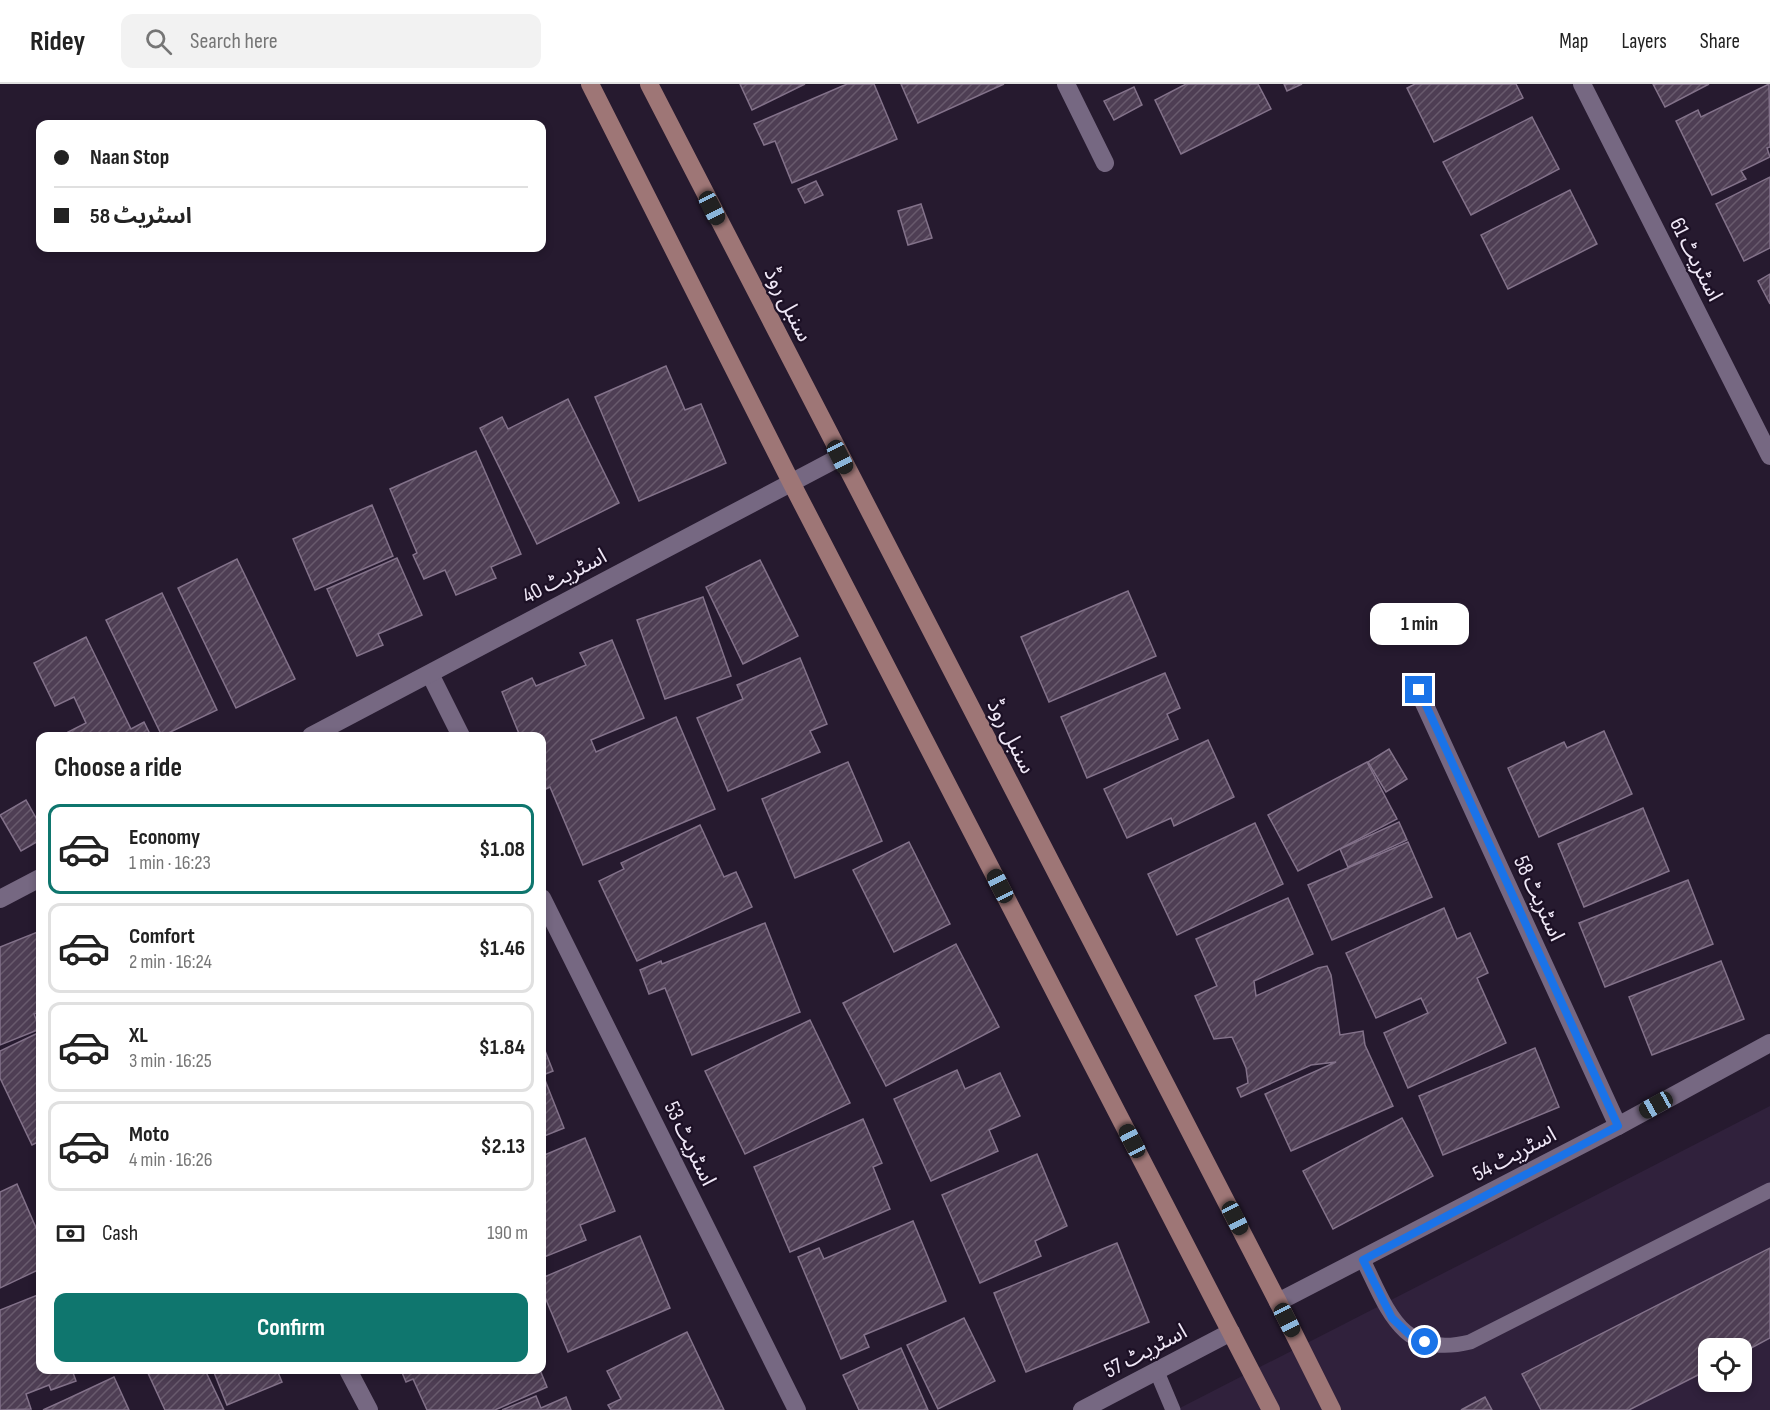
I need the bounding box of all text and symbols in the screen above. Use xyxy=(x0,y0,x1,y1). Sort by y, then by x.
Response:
search box xyxy=(121,14,541,68)
text: Ridey xyxy=(30,25,85,58)
icon: search xyxy=(142,25,175,58)
text: Search here xyxy=(190,28,278,55)
text: Map xyxy=(1559,29,1588,54)
text: Layers xyxy=(1621,29,1667,54)
text: Share xyxy=(1700,29,1740,54)
text: Naan Stop xyxy=(90,144,169,171)
car xyxy=(696,188,728,228)
text: اسٹریٹ 58 xyxy=(90,203,192,230)
street label: اسٹریٹ 61 xyxy=(1663,213,1728,306)
street label: سنبل روڈ xyxy=(757,263,818,347)
car xyxy=(824,437,856,477)
street label: اسٹریٹ 40 xyxy=(518,543,612,610)
callout: 1 min xyxy=(1370,603,1468,645)
text: 1 min xyxy=(1401,612,1438,636)
route end xyxy=(1405,676,1432,703)
street label: سنبل روڈ xyxy=(980,695,1041,779)
text: Choose a ride xyxy=(54,752,182,784)
icon: car xyxy=(57,822,111,876)
text: Economy xyxy=(129,824,200,851)
text: $1.08 xyxy=(479,836,525,863)
text: 1 min · 16:23 xyxy=(129,851,211,875)
street label: اسٹریٹ 58 xyxy=(1507,852,1570,946)
car xyxy=(984,866,1016,906)
icon: car xyxy=(57,921,111,975)
text: Comfort xyxy=(129,923,195,950)
text: $1.46 xyxy=(479,935,525,962)
text: 2 min · 16:24 xyxy=(129,950,212,974)
icon: car xyxy=(57,1020,111,1074)
text: XL xyxy=(129,1022,148,1049)
text: $1.84 xyxy=(479,1034,525,1061)
text: 3 min · 16:25 xyxy=(129,1049,212,1073)
car xyxy=(1636,1088,1676,1122)
street label: اسٹریٹ 53 xyxy=(658,1097,722,1190)
icon: car xyxy=(57,1119,111,1173)
text: Moto xyxy=(129,1121,169,1148)
car xyxy=(1116,1121,1148,1161)
street label: اسٹریٹ 54 xyxy=(1468,1121,1561,1188)
text: $2.13 xyxy=(480,1133,525,1160)
text: 4 min · 16:26 xyxy=(129,1148,213,1172)
car xyxy=(1219,1198,1251,1238)
icon: cash xyxy=(54,1217,87,1250)
text: Cash xyxy=(102,1220,138,1247)
text: 190 m xyxy=(487,1221,528,1245)
button: Confirm xyxy=(54,1293,528,1362)
car xyxy=(1271,1300,1303,1340)
street label: اسٹریٹ 57 xyxy=(1099,1318,1192,1384)
route start xyxy=(1411,1328,1438,1355)
map controls xyxy=(1698,1338,1752,1392)
button: locate xyxy=(1698,1338,1752,1392)

